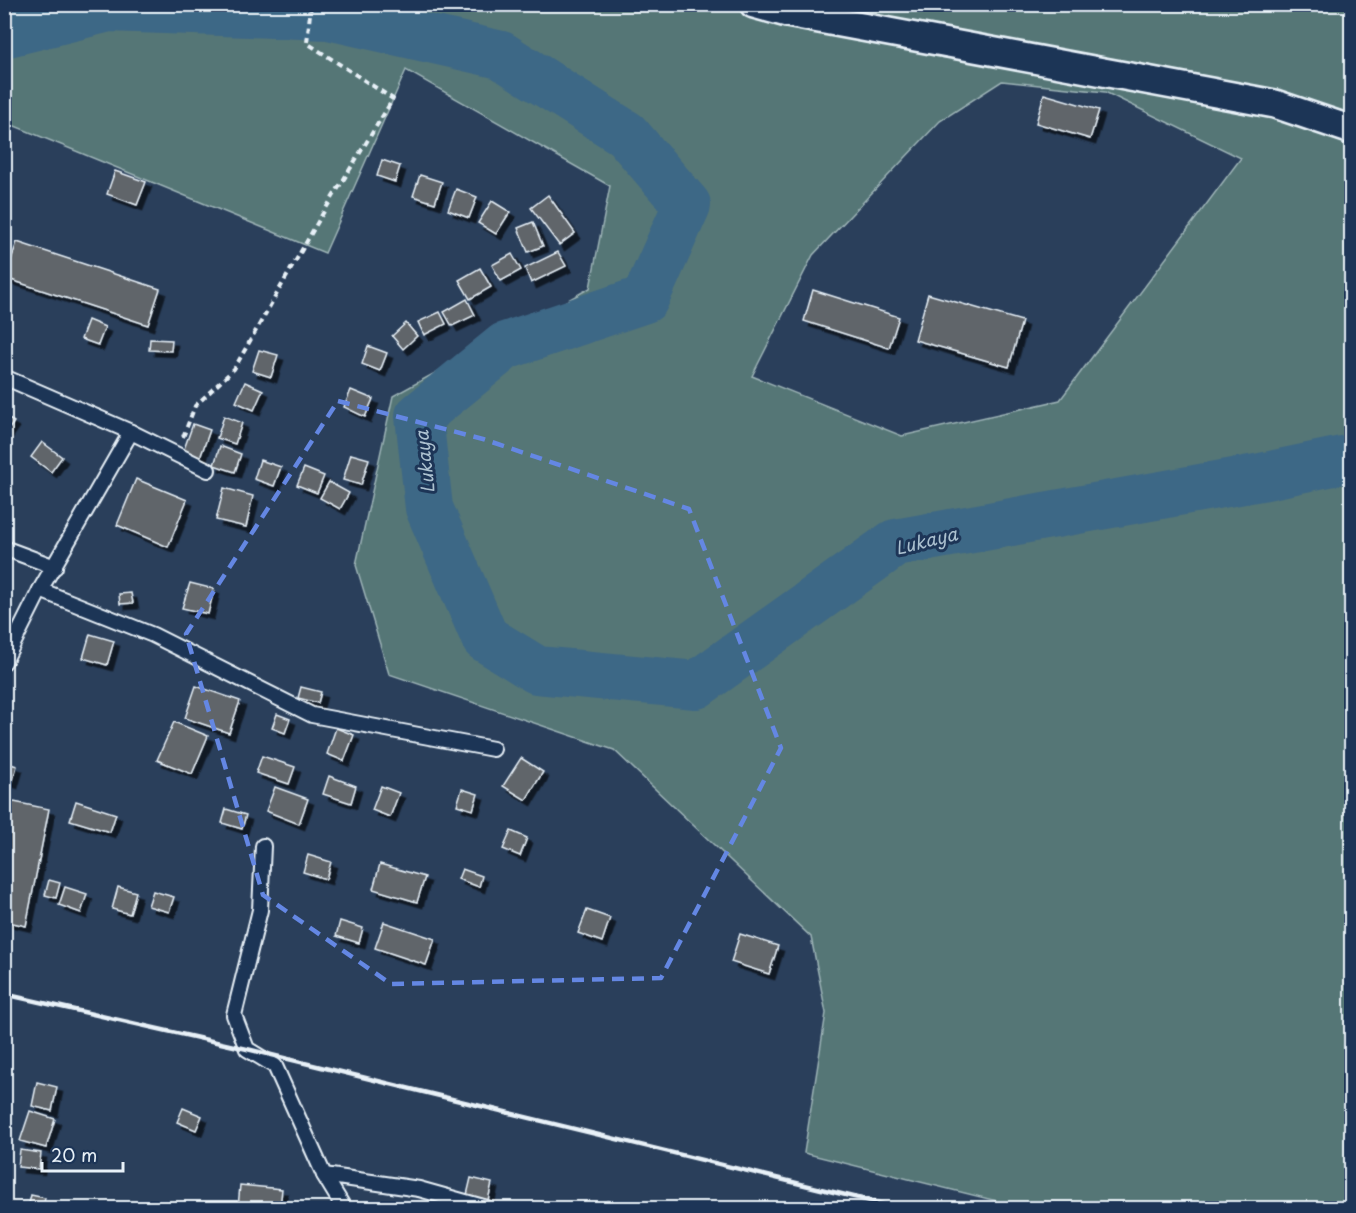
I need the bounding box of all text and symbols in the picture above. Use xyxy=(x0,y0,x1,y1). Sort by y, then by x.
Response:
water label: Lukaya xyxy=(407,429,441,495)
water label: Lukaya xyxy=(892,519,960,561)
scale bar xyxy=(42,1135,123,1173)
text: 20 m xyxy=(51,1141,97,1168)

